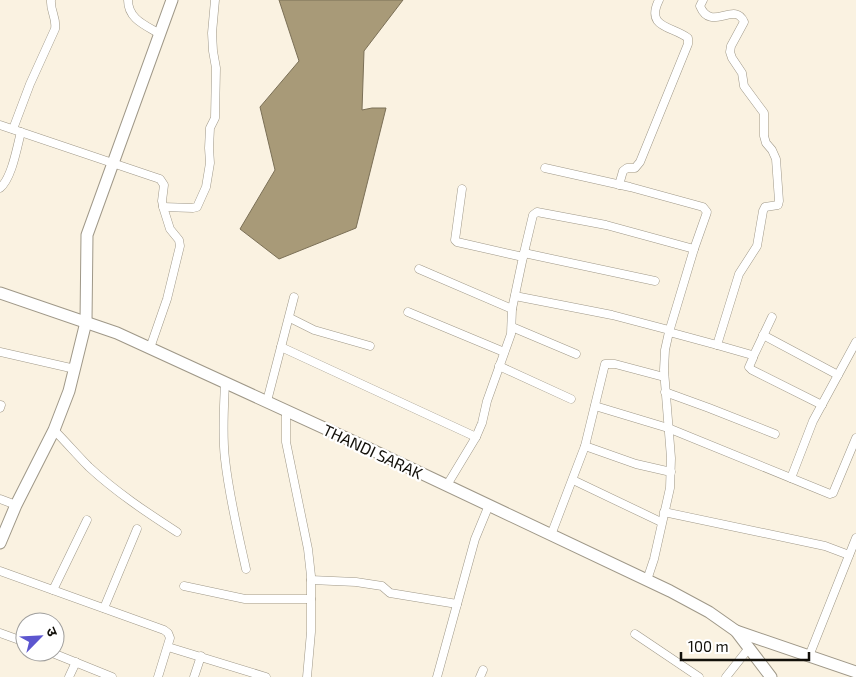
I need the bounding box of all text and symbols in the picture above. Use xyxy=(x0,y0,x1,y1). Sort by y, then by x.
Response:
street label: THANDI SARAK xyxy=(320,420,426,483)
north arrow xyxy=(15,612,65,662)
text: उ xyxy=(43,624,62,639)
scale bar xyxy=(681,630,808,662)
text: 100 m xyxy=(688,637,729,655)

